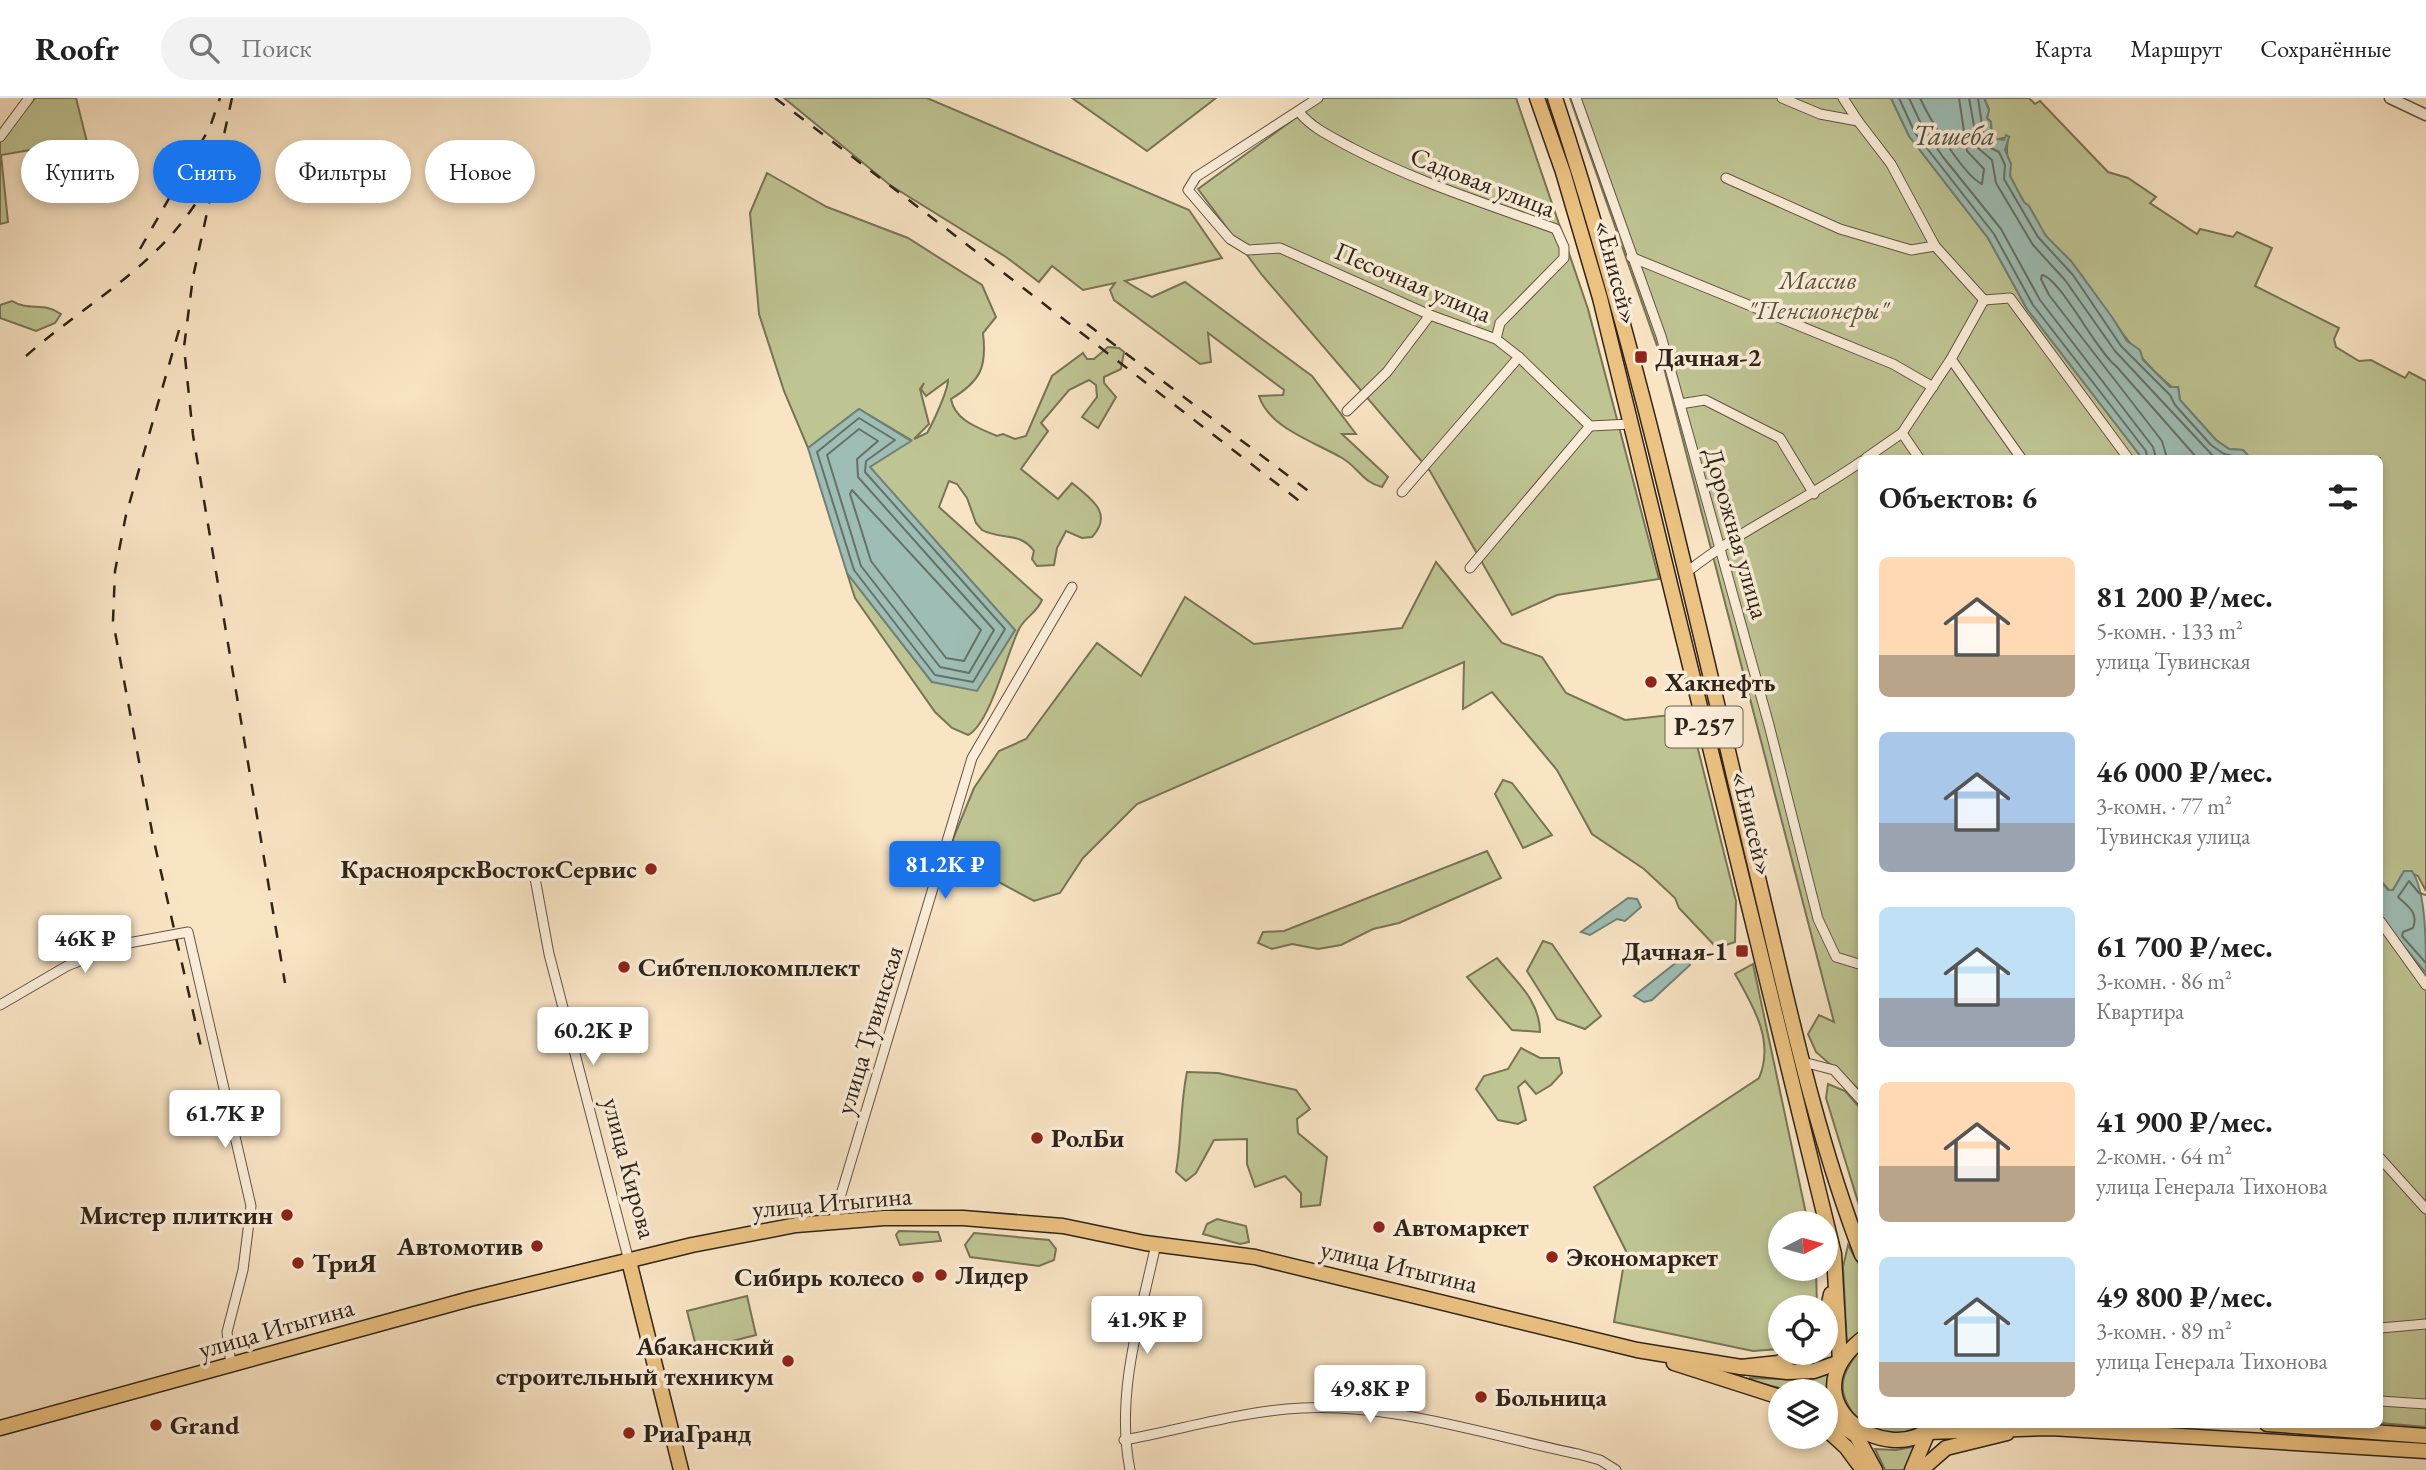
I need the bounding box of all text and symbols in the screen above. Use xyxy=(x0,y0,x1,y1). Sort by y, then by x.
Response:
search box xyxy=(161,17,651,80)
text: Roofr xyxy=(35,27,119,70)
icon: search xyxy=(185,29,223,67)
text: Поиск xyxy=(241,31,312,65)
text: Карта xyxy=(2035,33,2092,64)
text: Маршрут xyxy=(2130,33,2222,64)
text: Сохранённые xyxy=(2260,33,2391,64)
water label: Ташеба xyxy=(1913,117,1995,153)
street label: Садовая улица xyxy=(1406,139,1561,225)
chip: Купить xyxy=(21,140,139,203)
chip: Снять xyxy=(153,140,261,203)
chip: Фильтры xyxy=(275,140,411,203)
chip: Новое xyxy=(425,140,535,203)
street label: «Енисей» xyxy=(1587,216,1647,328)
street label: Песочная улица xyxy=(1329,234,1497,331)
park label: Массив "Пенсионеры" xyxy=(1748,263,1891,327)
place label: Дачная-2 xyxy=(1655,340,1762,374)
marker: Дачная-2 xyxy=(1633,349,1649,365)
street label: Дорожная улица xyxy=(1696,443,1778,623)
text: Объектов: 6 xyxy=(1879,478,2037,517)
icon: filters xyxy=(2324,478,2362,516)
text: 81 200 ₽/мес. xyxy=(2096,577,2273,616)
icon: home xyxy=(1935,585,2019,669)
text: 5-комн. · 133 m² xyxy=(2096,616,2243,646)
text: улица Тувинская xyxy=(2096,646,2251,676)
place label: Хакнефть xyxy=(1664,665,1776,699)
marker: Хакнефть xyxy=(1643,674,1659,690)
road number: Р-257 xyxy=(1666,706,1742,748)
text: 46 000 ₽/мес. xyxy=(2096,752,2273,791)
icon: home xyxy=(1935,760,2019,844)
street label: «Енисей» xyxy=(1724,767,1782,879)
text: 3-комн. · 77 m² xyxy=(2096,791,2232,821)
text: Тувинская улица xyxy=(2096,821,2251,851)
pin: 81.2K ₽ xyxy=(880,842,1010,901)
text: 81.2K ₽ xyxy=(905,849,985,879)
place label: КрасноярскВостокСервис xyxy=(341,852,637,886)
marker: КрасноярскВостокСервис xyxy=(643,861,659,877)
pin: 46K ₽ xyxy=(36,916,134,975)
text: 46K ₽ xyxy=(54,923,116,953)
text: 61 700 ₽/мес. xyxy=(2096,927,2273,966)
place label: Дачная-1 xyxy=(1622,934,1728,968)
icon: home xyxy=(1935,935,2019,1019)
street label: улица Тувинская xyxy=(827,942,911,1118)
marker: Дачная-1 xyxy=(1734,943,1750,959)
place label: Сибтеплокомплект xyxy=(638,950,860,984)
marker: Сибтеплокомплект xyxy=(616,959,632,975)
text: 3-комн. · 86 m² xyxy=(2096,966,2232,996)
text: Квартира xyxy=(2096,996,2184,1026)
pin: 60.2K ₽ xyxy=(528,1007,658,1067)
text: 60.2K ₽ xyxy=(553,1015,633,1045)
pin: 61.7K ₽ xyxy=(160,1090,290,1150)
street label: улица Кирова xyxy=(595,1094,665,1243)
text: 61.7K ₽ xyxy=(185,1098,265,1128)
text: 41 900 ₽/мес. xyxy=(2096,1102,2273,1141)
icon: home xyxy=(1935,1110,2019,1194)
place label: РолБи xyxy=(1051,1121,1124,1155)
marker: РолБи xyxy=(1029,1130,1045,1146)
text: 2-комн. · 64 m² xyxy=(2096,1141,2232,1171)
text: улица Генерала Тихонова xyxy=(2096,1171,2328,1201)
street label: улица Итыгина xyxy=(751,1178,914,1226)
place label: Мистер плиткин xyxy=(79,1198,273,1232)
marker: Мистер плиткин xyxy=(279,1207,295,1223)
place label: Автомаркет xyxy=(1392,1210,1529,1244)
north arrow xyxy=(1768,1211,1838,1281)
map controls xyxy=(1768,1211,1838,1449)
marker: Автомаркет xyxy=(1371,1219,1387,1235)
place label: Автомотив xyxy=(396,1229,523,1263)
street label: улица Итыгина xyxy=(1317,1231,1481,1301)
marker: Автомотив xyxy=(529,1238,545,1254)
place label: Экономаркет xyxy=(1566,1240,1718,1274)
place label: ТриЯ xyxy=(312,1246,377,1280)
marker: Экономаркет xyxy=(1544,1249,1560,1265)
marker: ТриЯ xyxy=(290,1255,306,1271)
place label: Лидер xyxy=(955,1258,1028,1292)
place label: Сибирь колесо xyxy=(734,1260,904,1294)
marker: Лидер xyxy=(933,1267,949,1283)
marker: Сибирь колесо xyxy=(910,1269,926,1285)
text: 49 800 ₽/мес. xyxy=(2096,1277,2273,1316)
icon: home xyxy=(1935,1285,2019,1369)
street label: улица Итыгина xyxy=(194,1289,358,1366)
button: locate xyxy=(1768,1295,1838,1365)
pin: 41.9K ₽ xyxy=(1082,1296,1212,1356)
text: 41.9K ₽ xyxy=(1107,1304,1187,1334)
text: 3-комн. · 89 m² xyxy=(2096,1316,2232,1346)
place label: Абаканский строительный техникум xyxy=(496,1329,774,1393)
text: улица Генерала Тихонова xyxy=(2096,1346,2328,1376)
marker: Абаканский строительный техникум xyxy=(780,1353,796,1369)
pin: 49.8K ₽ xyxy=(1305,1366,1435,1425)
text: 49.8K ₽ xyxy=(1330,1373,1410,1403)
button: layers xyxy=(1768,1379,1838,1449)
place label: Больница xyxy=(1495,1380,1607,1414)
marker: Больница xyxy=(1473,1389,1489,1405)
place label: Grand xyxy=(170,1408,240,1442)
place label: РиаГранд xyxy=(643,1416,752,1450)
marker: Grand xyxy=(148,1417,164,1433)
marker: РиаГранд xyxy=(621,1425,637,1441)

